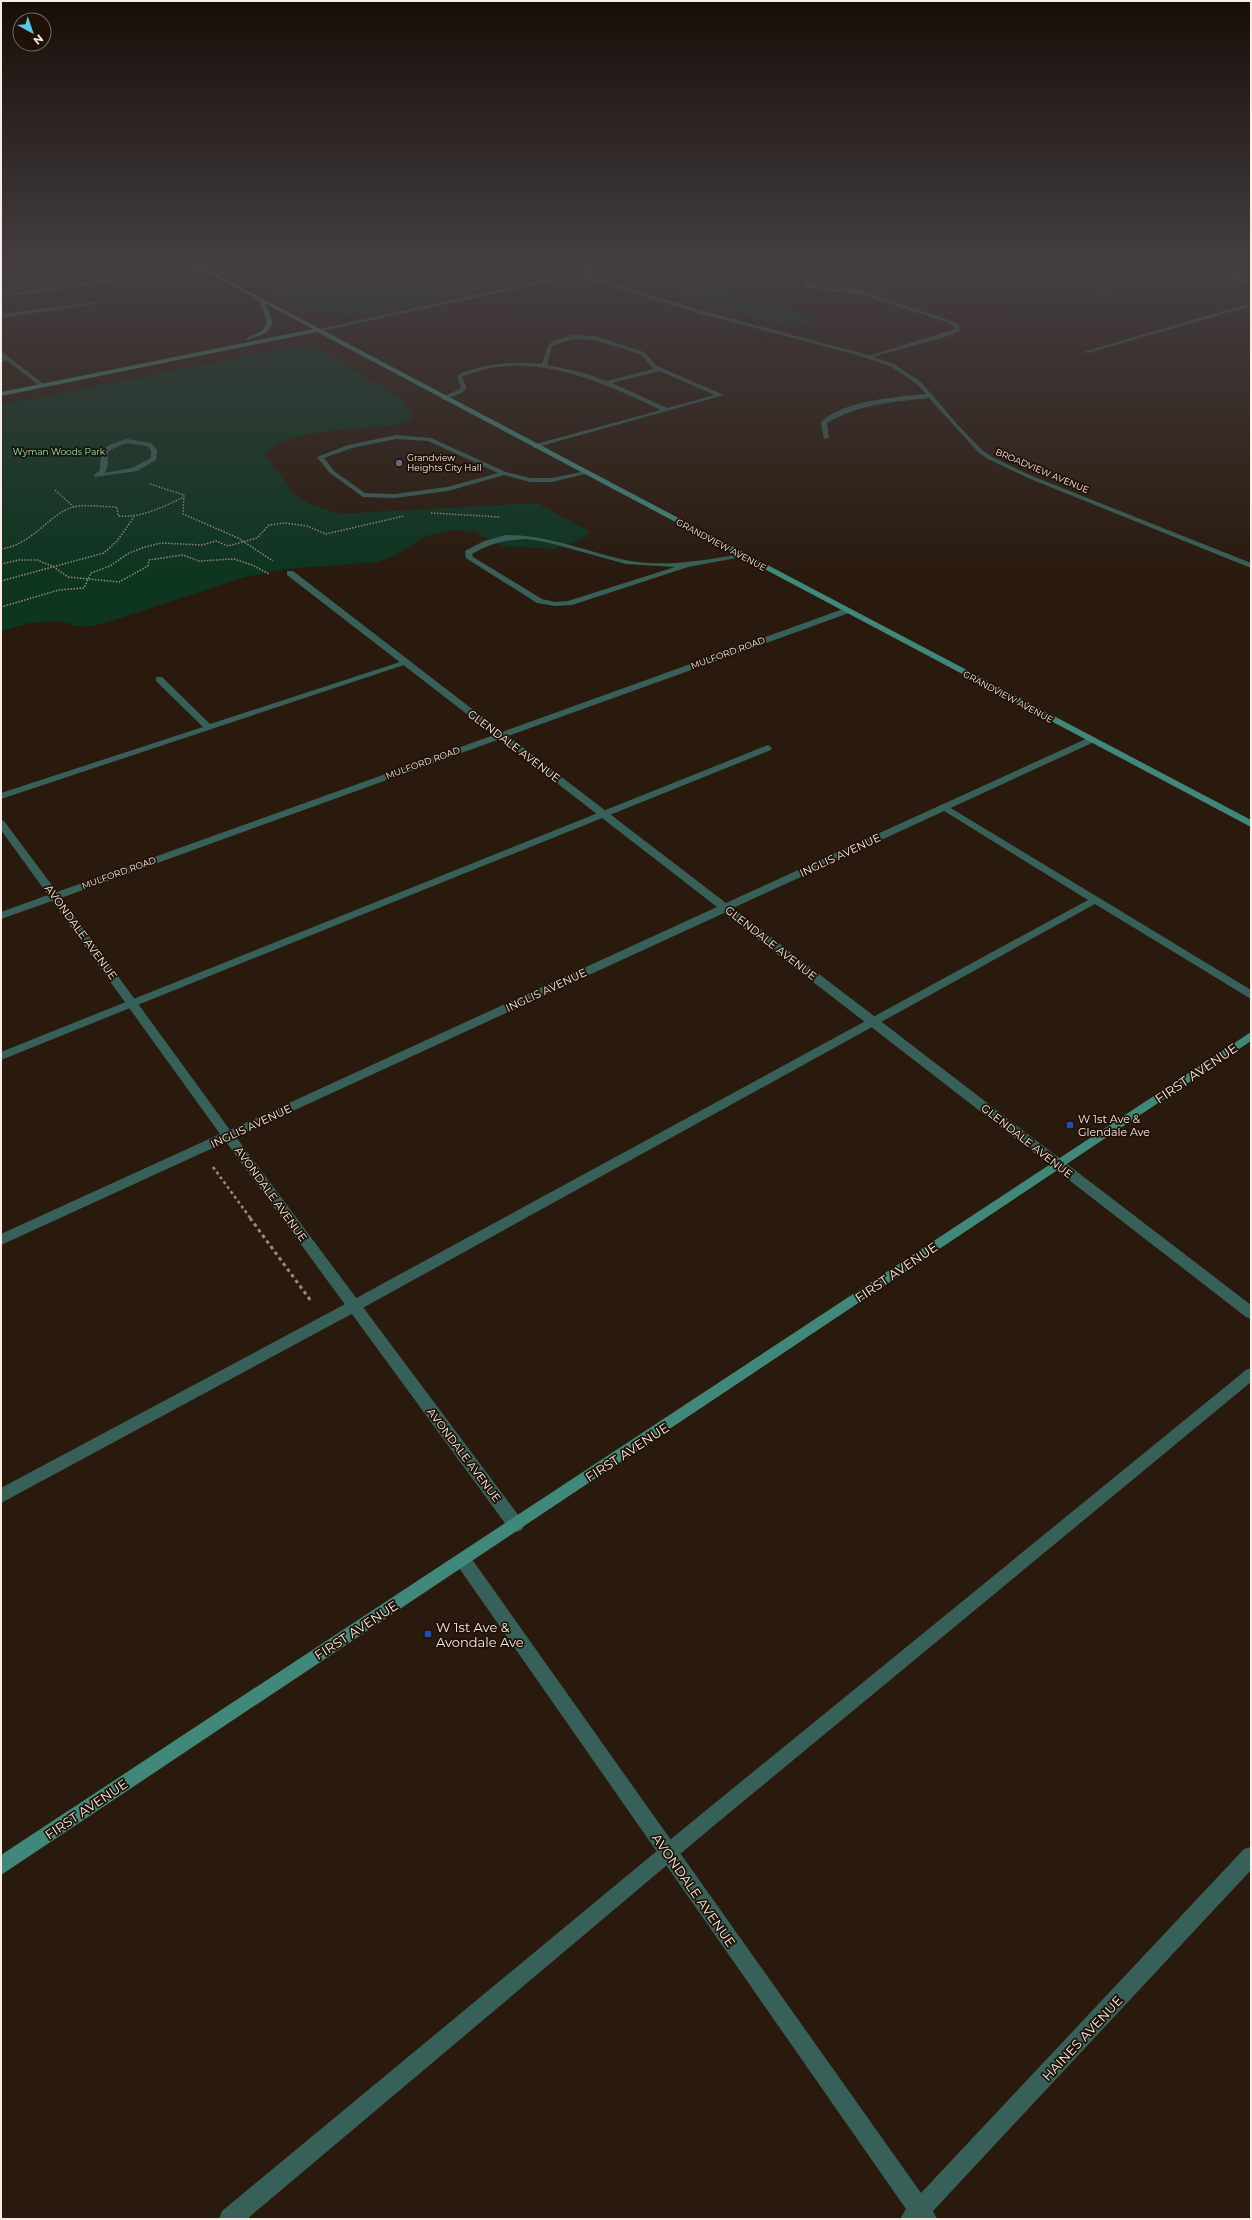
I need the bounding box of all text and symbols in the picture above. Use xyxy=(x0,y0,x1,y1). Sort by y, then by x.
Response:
north arrow xyxy=(12,12,52,52)
text: N xyxy=(31,31,46,48)
park label: Wyman Woods Park xyxy=(13,446,106,457)
street label: BROADVIEW AVENUE xyxy=(994,446,1091,495)
place label: Grandview Heights City Hall xyxy=(407,452,482,473)
marker: Grandview Heights City Hall xyxy=(394,458,404,468)
street label: GRANDVIEW AVENUE xyxy=(674,516,768,573)
street label: MULFORD ROAD xyxy=(689,634,767,671)
street label: GRANDVIEW AVENUE xyxy=(961,668,1055,725)
street label: GLENDALE AVENUE xyxy=(465,707,563,785)
street label: MULFORD ROAD xyxy=(384,744,462,781)
street label: INGLIS AVENUE xyxy=(797,830,883,880)
street label: MULFORD ROAD xyxy=(80,854,158,891)
street label: AVONDALE AVENUE xyxy=(42,882,120,982)
street label: GLENDALE AVENUE xyxy=(722,903,820,983)
street label: INGLIS AVENUE xyxy=(503,965,589,1015)
street label: FIRST AVENUE xyxy=(1152,1039,1240,1107)
street label: INGLIS AVENUE xyxy=(208,1101,294,1151)
street label: GLENDALE AVENUE xyxy=(978,1101,1076,1181)
place label: W 1st Ave & Glendale Ave xyxy=(1078,1112,1150,1139)
marker: W 1st Ave & Glendale Ave xyxy=(1065,1120,1075,1130)
street label: AVONDALE AVENUE xyxy=(232,1144,310,1244)
street label: FIRST AVENUE xyxy=(852,1238,940,1306)
street label: AVONDALE AVENUE xyxy=(424,1405,504,1505)
street label: FIRST AVENUE xyxy=(582,1419,672,1485)
street label: FIRST AVENUE xyxy=(311,1597,401,1663)
place label: W 1st Ave & Avondale Ave xyxy=(436,1619,524,1650)
marker: W 1st Ave & Avondale Ave xyxy=(423,1629,433,1639)
street label: FIRST AVENUE xyxy=(42,1775,130,1843)
street label: AVONDALE AVENUE xyxy=(649,1830,739,1950)
street label: HAINES AVENUE xyxy=(1038,1992,1126,2084)

